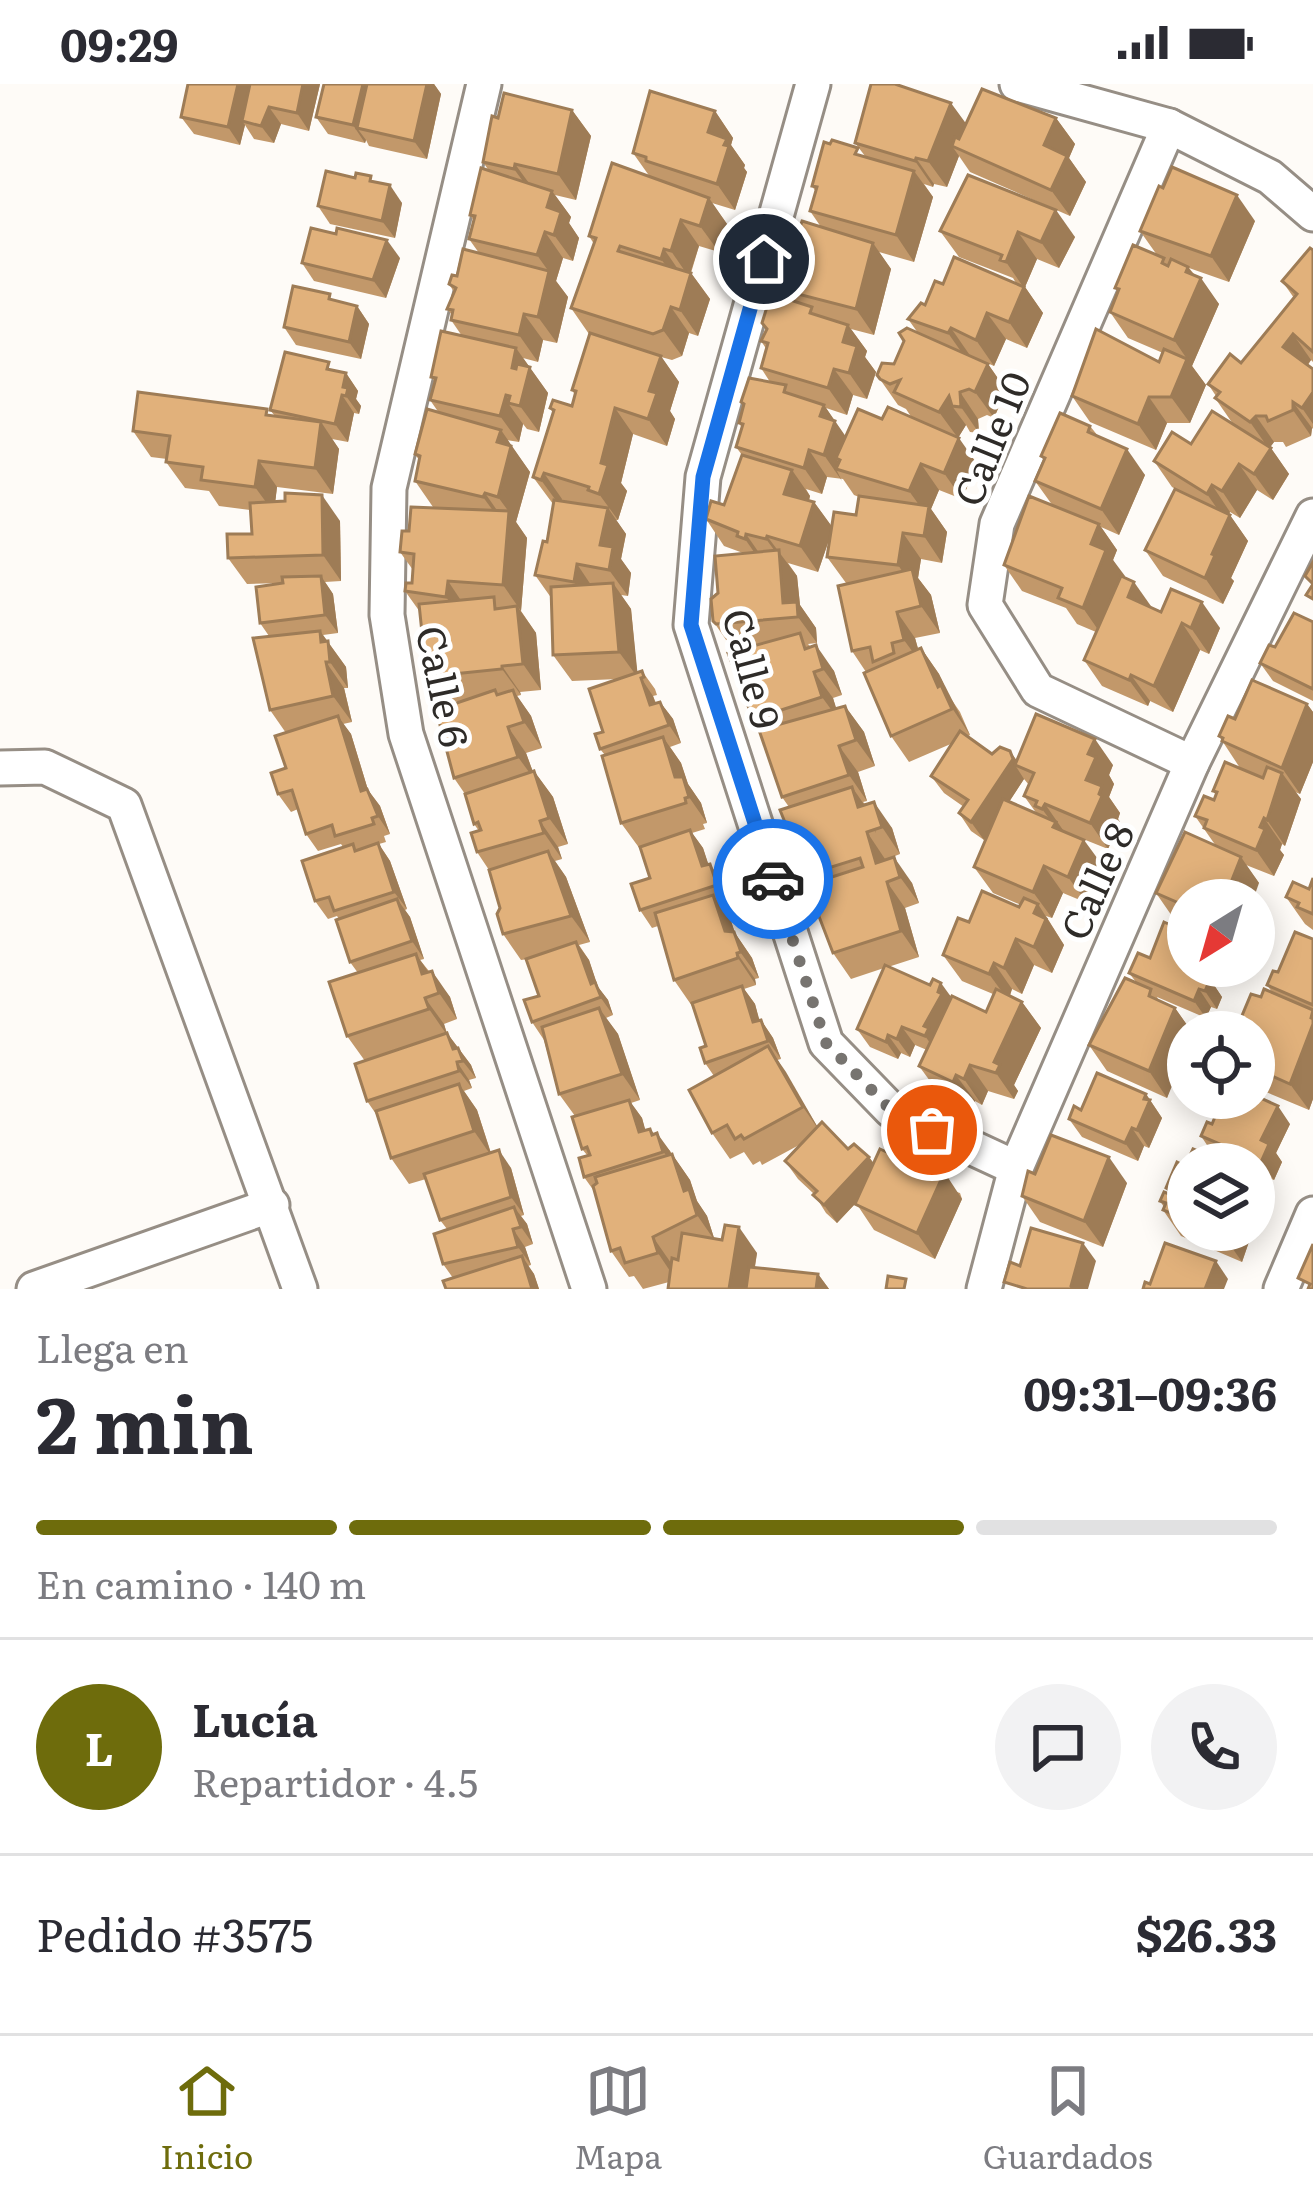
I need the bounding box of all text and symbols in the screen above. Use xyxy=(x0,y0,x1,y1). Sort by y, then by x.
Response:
text: 09:29 xyxy=(60,9,178,76)
pin xyxy=(713,208,815,310)
icon: home xyxy=(731,226,797,292)
street label: Calle 10 xyxy=(937,362,1043,514)
street label: Calle 9 xyxy=(710,602,798,734)
street label: Calle 6 xyxy=(404,620,486,752)
street label: Calle 8 xyxy=(1043,812,1147,948)
courier xyxy=(713,819,833,939)
icon: car xyxy=(740,846,806,912)
north arrow xyxy=(1167,879,1275,987)
map controls xyxy=(1167,879,1275,1251)
button: locate xyxy=(1167,1011,1275,1119)
pin xyxy=(881,1079,983,1181)
icon: bag xyxy=(899,1097,965,1163)
button: layers xyxy=(1167,1143,1275,1251)
text: Llega en xyxy=(36,1317,189,1375)
text: 09:31–09:36 xyxy=(1023,1358,1277,1425)
text: 2 min xyxy=(36,1362,254,1478)
text: En camino · 140 m xyxy=(36,1553,366,1611)
text: Lucía xyxy=(192,1684,317,1751)
button: chat xyxy=(995,1684,1121,1810)
button: phone xyxy=(1151,1684,1277,1810)
text: L xyxy=(84,1713,114,1780)
text: Repartidor · 4.5 xyxy=(192,1751,478,1809)
text: Pedido #3575 xyxy=(36,1899,313,1966)
text: $26.33 xyxy=(1136,1899,1277,1966)
tab: Inicio xyxy=(160,2058,253,2179)
tab: Mapa xyxy=(574,2058,662,2179)
tab: Guardados xyxy=(983,2058,1153,2179)

